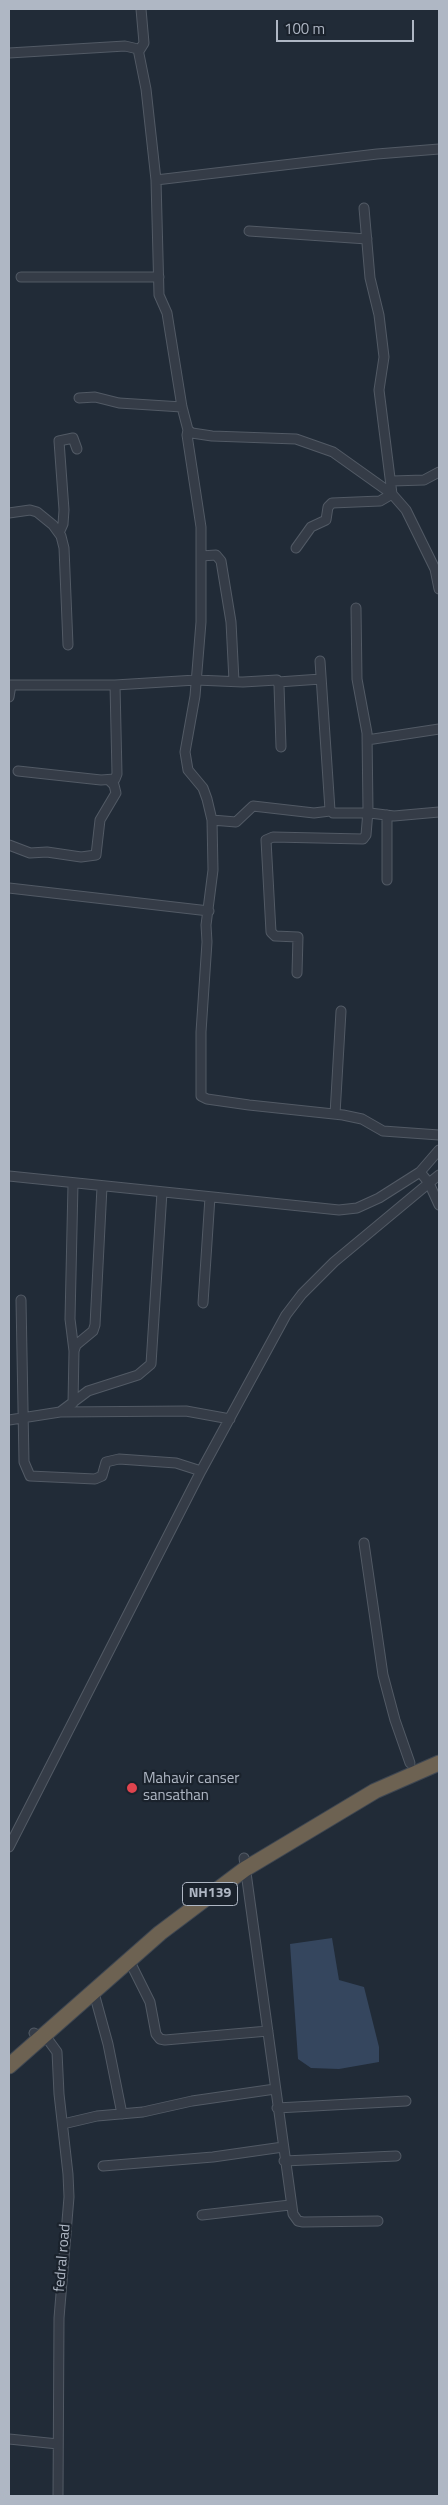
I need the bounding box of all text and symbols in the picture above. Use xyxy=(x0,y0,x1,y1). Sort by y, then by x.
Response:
scale bar xyxy=(278,10,416,42)
text: 100 m xyxy=(284,17,325,40)
place label: Mahavir canser sansathan xyxy=(143,1770,239,1805)
marker: Mahavir canser sansathan xyxy=(125,1781,139,1795)
road number: NH139 xyxy=(182,1882,238,1906)
street label: fedral road xyxy=(51,2223,75,2293)

